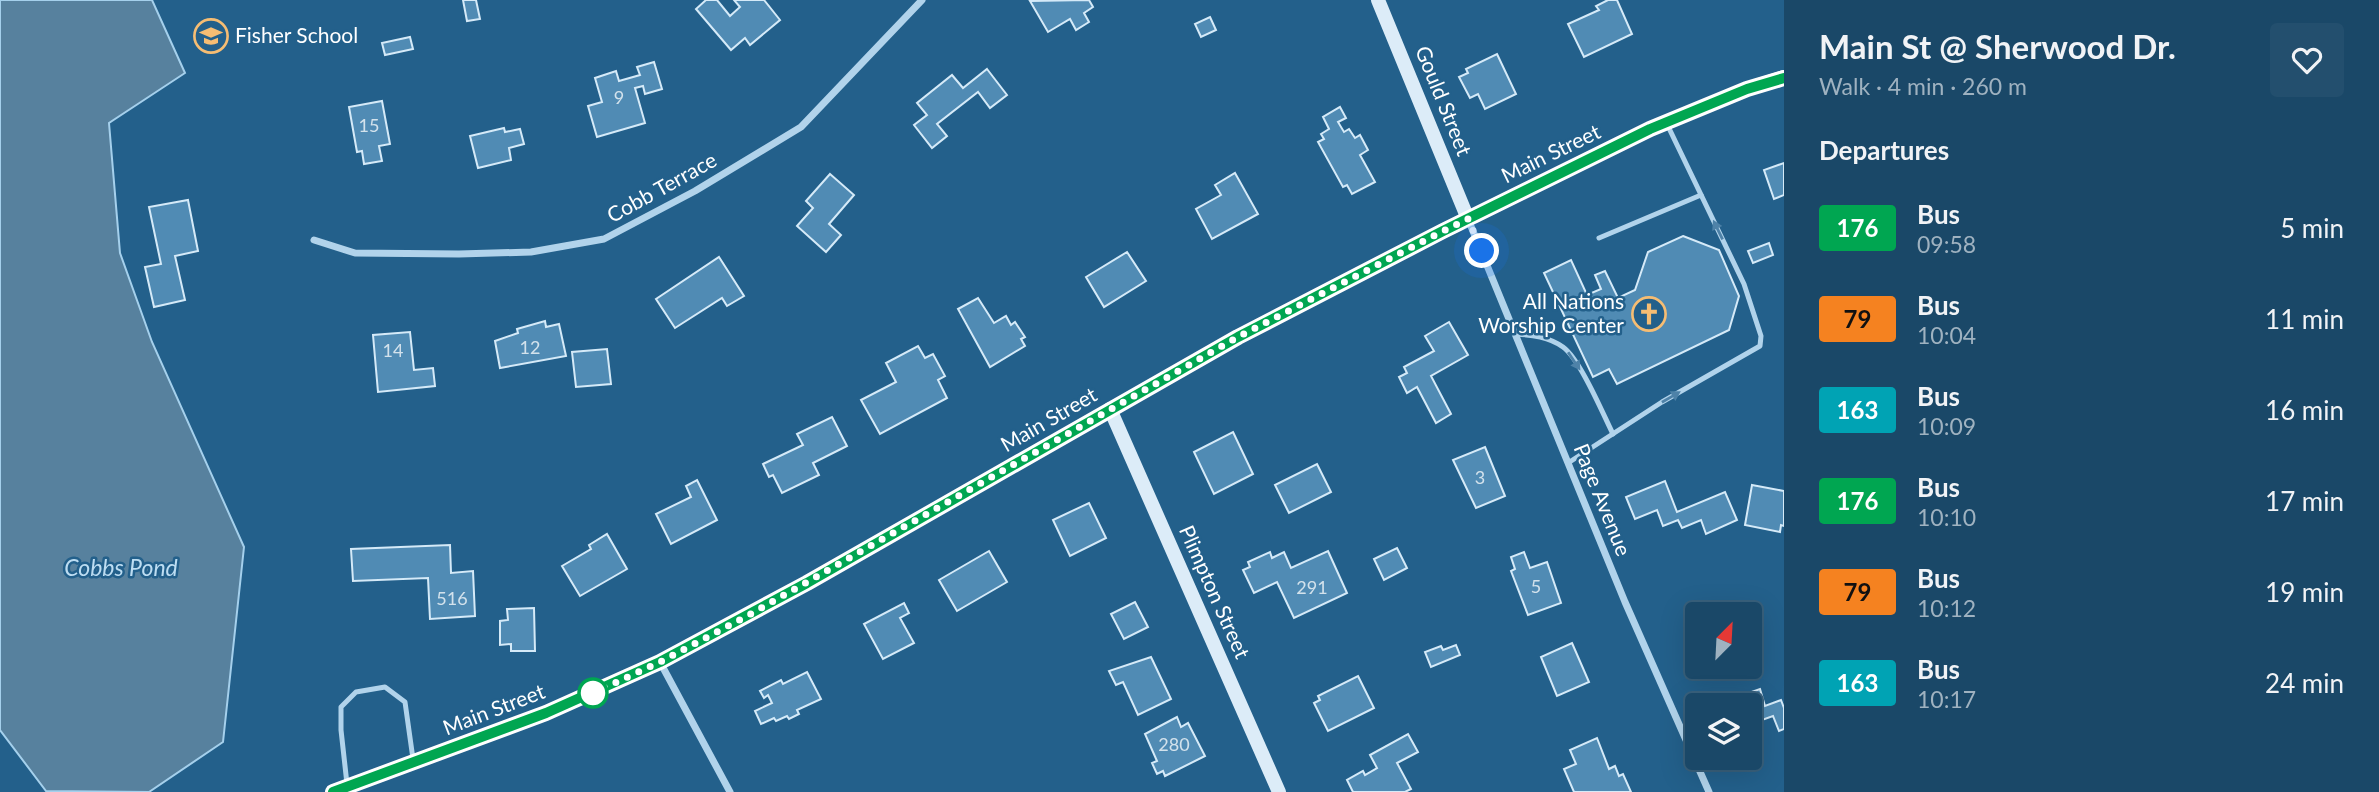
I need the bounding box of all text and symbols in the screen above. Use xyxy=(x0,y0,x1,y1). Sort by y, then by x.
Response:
school or university icon: Fisher School xyxy=(192,17,230,55)
place label: Fisher School xyxy=(235,22,358,47)
button: heart xyxy=(2270,23,2344,97)
text: Main St @ Sherwood Dr. xyxy=(1819,26,2176,66)
street label: Gould Street xyxy=(1411,42,1478,159)
text: Walk · 4 min · 260 m xyxy=(1819,72,2027,100)
house number: 9 xyxy=(614,86,624,108)
house number: 15 xyxy=(359,114,379,136)
street label: Main Street xyxy=(1497,118,1604,187)
text: Departures xyxy=(1819,134,1949,166)
street label: Cobb Terrace xyxy=(602,146,720,227)
text: Bus xyxy=(1917,198,1960,230)
text: 5 min xyxy=(2280,212,2344,244)
text: 176 xyxy=(1837,213,1878,242)
one-way arrow xyxy=(1712,220,1724,240)
text: 09:58 xyxy=(1917,230,1976,258)
your location xyxy=(1464,233,1499,268)
place label: All Nations Worship Center xyxy=(1478,288,1624,337)
text: Bus xyxy=(1917,289,1960,321)
church icon: All Nations Worship Center xyxy=(1630,295,1668,333)
text: 11 min xyxy=(2265,303,2344,335)
text: 79 xyxy=(1844,304,1871,333)
text: 10:04 xyxy=(1917,321,1976,349)
house number: 12 xyxy=(520,336,540,358)
house number: 14 xyxy=(383,339,403,361)
one-way arrow xyxy=(1567,352,1581,370)
text: Bus xyxy=(1917,380,1960,412)
street label: Main Street xyxy=(996,381,1101,456)
one-way arrow xyxy=(1661,391,1680,403)
text: 16 min xyxy=(2265,394,2344,426)
text: 163 xyxy=(1837,395,1878,424)
text: 10:09 xyxy=(1917,412,1976,440)
street label: Page Avenue xyxy=(1570,440,1637,559)
house number: 3 xyxy=(1475,466,1485,488)
text: Bus xyxy=(1917,471,1960,503)
text: 17 min xyxy=(2265,485,2344,517)
text: 176 xyxy=(1837,486,1878,515)
text: 10:10 xyxy=(1917,503,1976,531)
street label: Plimpton Street xyxy=(1175,521,1256,662)
water label: Cobbs Pond xyxy=(64,553,178,581)
text: Bus xyxy=(1917,562,1960,594)
house number: 5 xyxy=(1531,575,1541,597)
house number: 291 xyxy=(1296,576,1328,598)
text: 19 min xyxy=(2265,576,2344,608)
text: 79 xyxy=(1844,577,1871,606)
house number: 516 xyxy=(436,587,468,609)
text: 10:12 xyxy=(1917,594,1976,622)
north arrow xyxy=(1685,602,1762,679)
map controls xyxy=(1685,602,1762,770)
text: Bus xyxy=(1917,653,1960,685)
text: 24 min xyxy=(2265,667,2344,699)
text: 163 xyxy=(1837,668,1878,697)
street label: Main Street xyxy=(439,678,548,739)
unlabelled marker xyxy=(578,678,608,708)
text: 10:17 xyxy=(1917,685,1976,713)
button: layers xyxy=(1685,693,1762,770)
house number: 280 xyxy=(1158,733,1190,755)

